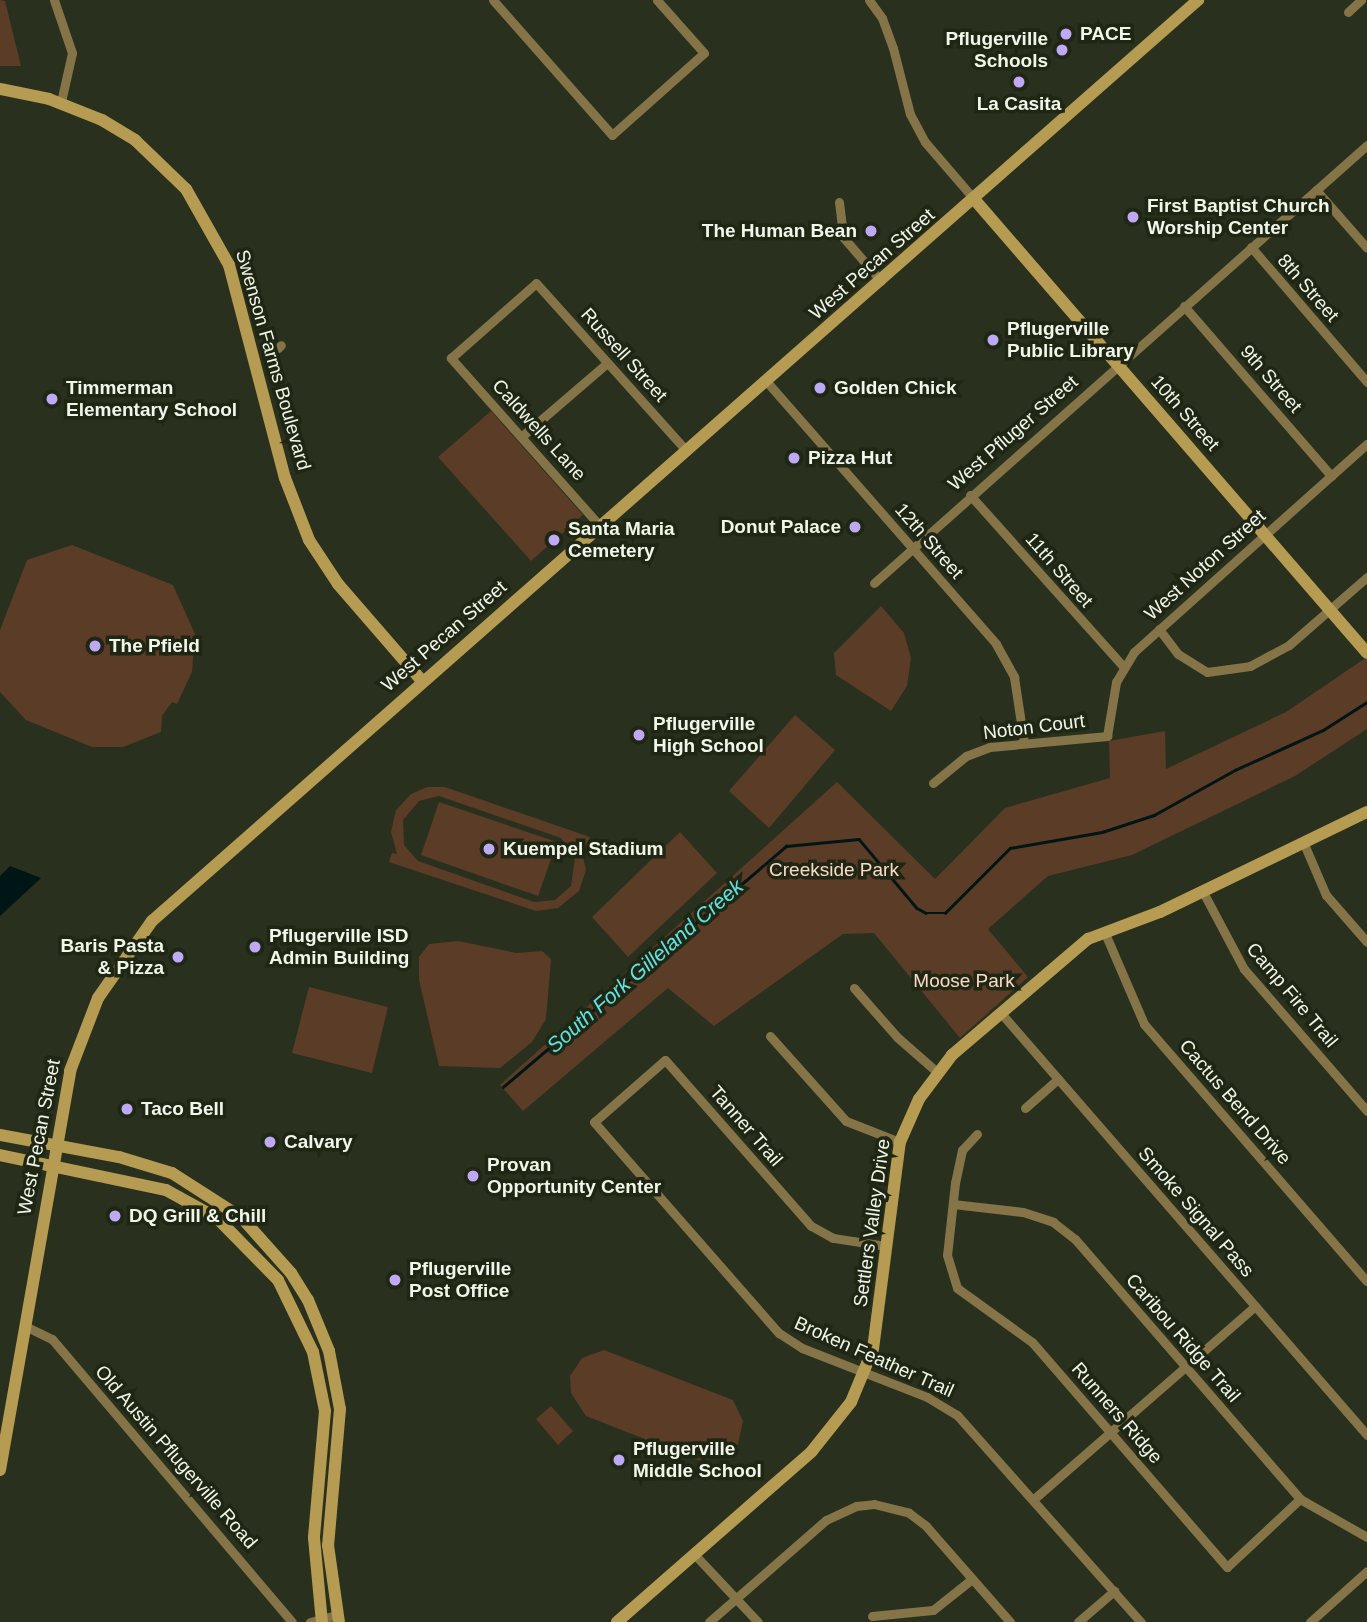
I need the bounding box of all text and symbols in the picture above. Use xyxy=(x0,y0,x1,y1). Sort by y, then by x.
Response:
place label: PACE xyxy=(1080,23,1131,45)
marker: PACE xyxy=(1058,26,1074,42)
place label: Pflugerville Schools xyxy=(946,28,1048,72)
marker: Pflugerville Schools xyxy=(1054,42,1070,58)
marker: La Casita xyxy=(1011,74,1027,90)
place label: La Casita xyxy=(977,93,1061,115)
place label: First Baptist Church Worship Center xyxy=(1147,195,1330,239)
street label: West Pecan Street xyxy=(805,204,939,324)
marker: First Baptist Church Worship Center xyxy=(1125,209,1141,225)
place label: The Human Bean xyxy=(702,220,857,242)
marker: The Human Bean xyxy=(863,223,879,239)
street label: Swenson Farms Boulevard xyxy=(231,247,315,473)
street label: 8th Street xyxy=(1272,249,1344,327)
street label: Russell Street xyxy=(576,303,672,407)
place label: Pflugerville Public Library xyxy=(1007,318,1134,362)
marker: Pflugerville Public Library xyxy=(985,332,1001,348)
street label: 9th Street xyxy=(1235,340,1307,418)
street label: West Pfluger Street xyxy=(943,370,1083,496)
street label: 10th Street xyxy=(1146,370,1224,456)
street label: Caldwells Lane xyxy=(487,374,591,486)
place label: Timmerman Elementary School xyxy=(66,377,237,421)
place label: Golden Chick xyxy=(834,377,956,399)
marker: Golden Chick xyxy=(812,380,828,396)
marker: Timmerman Elementary School xyxy=(44,391,60,407)
place label: Pizza Hut xyxy=(808,447,892,469)
marker: Pizza Hut xyxy=(786,450,802,466)
street label: 12th Street xyxy=(890,498,968,584)
street label: West Noton Street xyxy=(1140,505,1270,625)
place label: Donut Palace xyxy=(721,516,841,538)
place label: Santa Maria Cemetery xyxy=(568,518,675,562)
marker: Donut Palace xyxy=(847,519,863,535)
street label: 11th Street xyxy=(1020,528,1098,612)
marker: Santa Maria Cemetery xyxy=(546,532,562,548)
street label: West Pecan Street xyxy=(377,576,511,696)
place label: The Pfield xyxy=(109,635,200,657)
marker: The Pfield xyxy=(87,638,103,654)
street label: Noton Court xyxy=(982,709,1086,745)
place label: Pflugerville High School xyxy=(653,713,764,757)
marker: Pflugerville High School xyxy=(631,727,647,743)
place label: Kuempel Stadium xyxy=(503,838,663,860)
marker: Kuempel Stadium xyxy=(481,841,497,857)
park label: Creekside Park xyxy=(769,859,899,881)
water label: South Fork Gilleland Creek xyxy=(542,874,748,1058)
place label: Pflugerville ISD Admin Building xyxy=(269,925,409,969)
place label: Baris Pasta & Pizza xyxy=(60,935,164,979)
street label: Camp Fire Trail xyxy=(1241,938,1343,1052)
marker: Pflugerville ISD Admin Building xyxy=(247,939,263,955)
marker: Baris Pasta & Pizza xyxy=(170,949,186,965)
park label: Moose Park xyxy=(913,970,1015,992)
street label: Cactus Bend Drive xyxy=(1174,1035,1296,1169)
street label: West Pecan Street xyxy=(13,1057,65,1217)
street label: Tanner Trail xyxy=(705,1081,787,1171)
place label: Taco Bell xyxy=(141,1098,224,1120)
marker: Taco Bell xyxy=(119,1101,135,1117)
place label: Calvary xyxy=(284,1131,353,1153)
marker: Calvary xyxy=(262,1134,278,1150)
street label: Settlers Valley Drive xyxy=(849,1137,895,1309)
street label: Smoke Signal Pass xyxy=(1133,1142,1259,1282)
place label: Provan Opportunity Center xyxy=(487,1154,661,1198)
marker: Provan Opportunity Center xyxy=(465,1168,481,1184)
place label: DQ Grill & Chill xyxy=(129,1205,266,1227)
marker: DQ Grill & Chill xyxy=(107,1208,123,1224)
place label: Pflugerville Post Office xyxy=(409,1258,511,1302)
street label: Caribou Ridge Trail xyxy=(1121,1269,1245,1407)
marker: Pflugerville Post Office xyxy=(387,1272,403,1288)
street label: Broken Feather Trail xyxy=(791,1312,957,1402)
street label: Runners Ridge xyxy=(1067,1358,1167,1468)
street label: Old Austin Pflugerville Road xyxy=(90,1360,262,1554)
place label: Pflugerville Middle School xyxy=(633,1438,762,1482)
marker: Pflugerville Middle School xyxy=(611,1452,627,1468)

